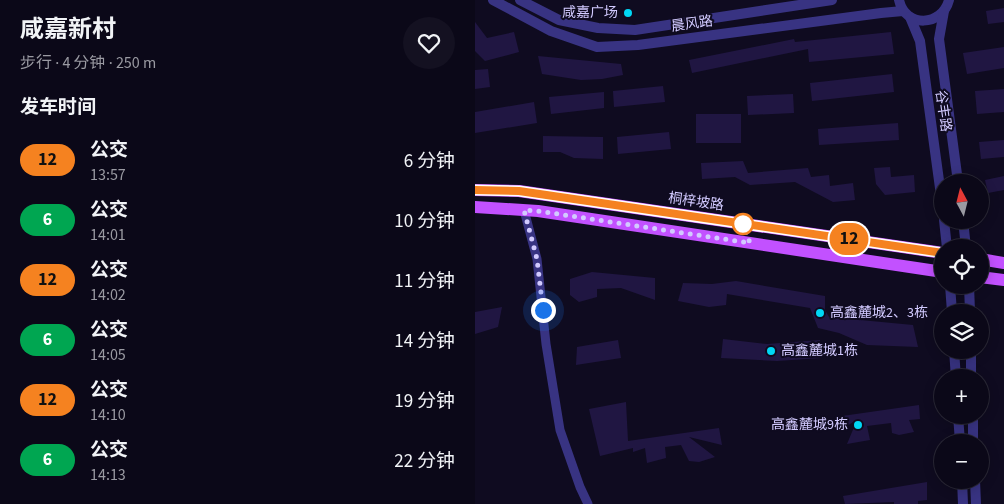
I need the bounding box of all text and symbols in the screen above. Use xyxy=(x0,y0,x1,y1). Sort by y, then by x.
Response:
place label: 咸嘉广场 xyxy=(562,3,618,23)
marker: 咸嘉广场 xyxy=(622,7,634,19)
street label: 晨风路 xyxy=(670,11,714,37)
text: 咸嘉新村 xyxy=(20,12,116,47)
button: heart xyxy=(403,17,455,69)
text: 步行 · 4 分钟 · 250 m xyxy=(20,52,156,74)
street label: 谷丰路 xyxy=(930,89,956,133)
text: 发车时间 xyxy=(20,94,96,121)
text: 公交 xyxy=(90,137,128,164)
text: 12 xyxy=(38,147,57,172)
text: 6 分钟 xyxy=(404,148,455,175)
text: 13:57 xyxy=(90,164,126,186)
north arrow xyxy=(934,174,989,229)
map controls xyxy=(934,174,989,489)
street label: 桐梓坡路 xyxy=(667,188,725,216)
text: 公交 xyxy=(90,197,128,224)
text: 6 xyxy=(43,207,52,232)
text: 10 分钟 xyxy=(394,208,455,235)
unlabelled marker xyxy=(732,213,754,235)
line badge: 12 xyxy=(827,223,871,255)
text: 14:01 xyxy=(90,224,126,246)
text: 12 xyxy=(839,226,859,251)
button: locate xyxy=(934,239,989,294)
text: 公交 xyxy=(90,257,128,284)
text: 12 xyxy=(38,267,57,292)
text: 11 分钟 xyxy=(394,268,455,295)
text: 14:02 xyxy=(90,284,126,306)
your location xyxy=(531,298,556,323)
place label: 高鑫麓城2、3栋 xyxy=(830,303,928,323)
button: layers xyxy=(934,304,989,359)
marker: 高鑫麓城2、3栋 xyxy=(814,307,826,319)
text: 公交 xyxy=(90,317,128,344)
text: 6 xyxy=(43,327,52,352)
text: 14 分钟 xyxy=(394,328,455,355)
place label: 高鑫麓城1栋 xyxy=(781,341,858,361)
text: 14:05 xyxy=(90,344,126,366)
marker: 高鑫麓城1栋 xyxy=(765,345,777,357)
button: + xyxy=(934,369,989,424)
text: 公交 xyxy=(90,377,128,404)
text: 12 xyxy=(38,387,57,412)
text: 19 分钟 xyxy=(394,388,455,415)
text: 14:10 xyxy=(90,404,126,426)
place label: 高鑫麓城9栋 xyxy=(771,415,848,435)
marker: 高鑫麓城9栋 xyxy=(852,419,864,431)
button: − xyxy=(934,434,989,489)
text: 公交 xyxy=(90,437,128,464)
text: 6 xyxy=(43,447,52,472)
text: 22 分钟 xyxy=(394,448,455,475)
text: 14:13 xyxy=(90,464,126,486)

